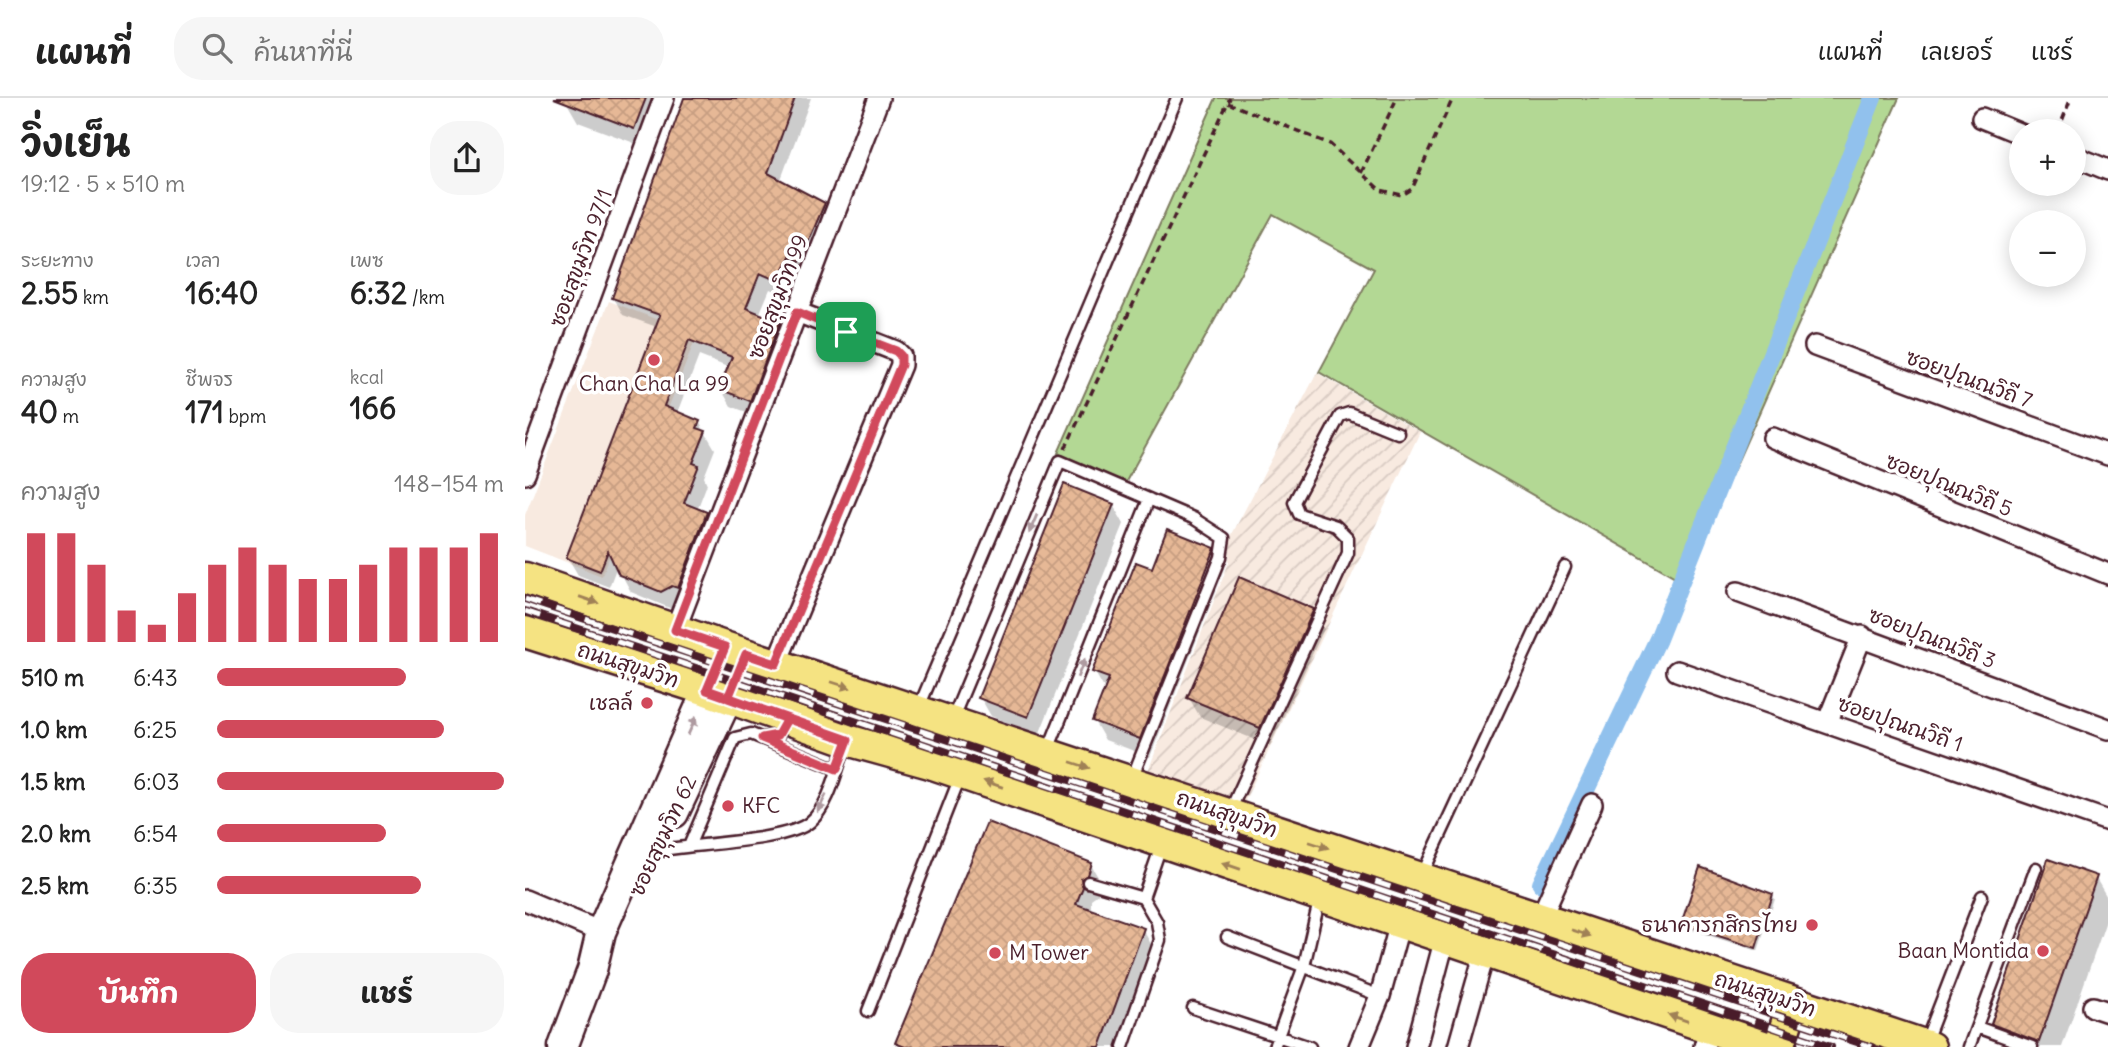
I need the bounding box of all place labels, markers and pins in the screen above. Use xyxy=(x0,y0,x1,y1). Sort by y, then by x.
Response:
pin xyxy=(816,302,876,362)
marker: Chan Cha La 99 xyxy=(646,352,662,368)
place label: Chan Cha La 99 xyxy=(579,370,729,397)
place label: เชลล์ xyxy=(589,689,633,716)
marker: เชลล์ xyxy=(639,695,655,711)
place label: KFC xyxy=(742,792,781,819)
marker: KFC xyxy=(720,798,736,814)
place label: ธนาคารกสิกรไทย xyxy=(1641,911,1798,938)
marker: ธนาคารกสิกรไทย xyxy=(1804,917,1820,933)
place label: Baan Montida xyxy=(1897,937,2029,964)
place label: M Tower xyxy=(1009,939,1089,966)
marker: Baan Montida xyxy=(2035,943,2051,959)
marker: M Tower xyxy=(987,945,1003,961)

